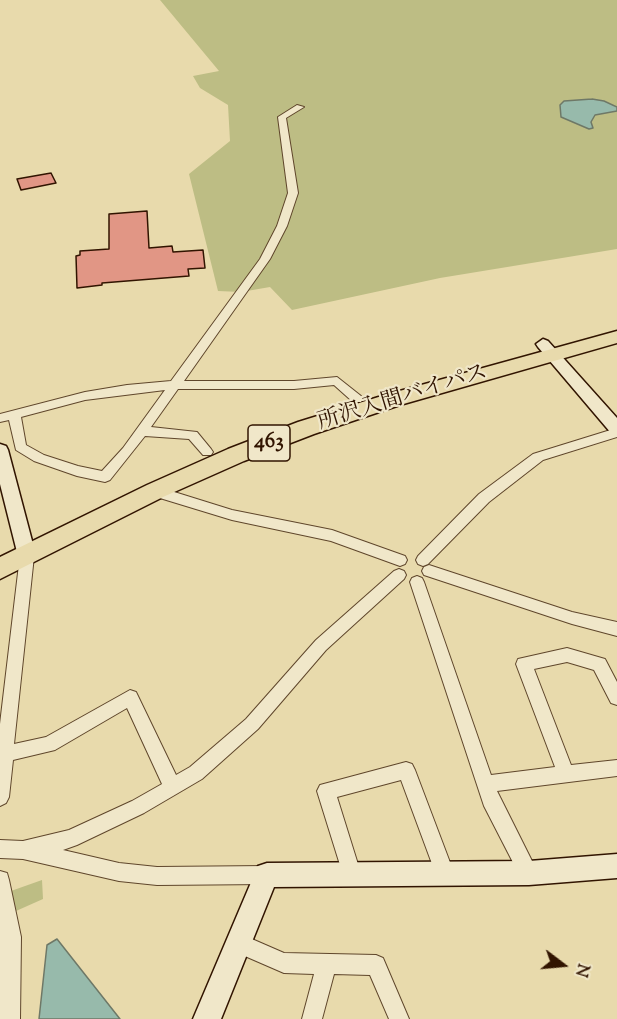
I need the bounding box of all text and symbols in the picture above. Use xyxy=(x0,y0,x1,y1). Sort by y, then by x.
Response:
street label: 所沢入間バイパス xyxy=(315,361,491,437)
road number: 463 xyxy=(248,425,290,461)
north arrow xyxy=(533,935,593,995)
text: N xyxy=(568,961,594,979)

